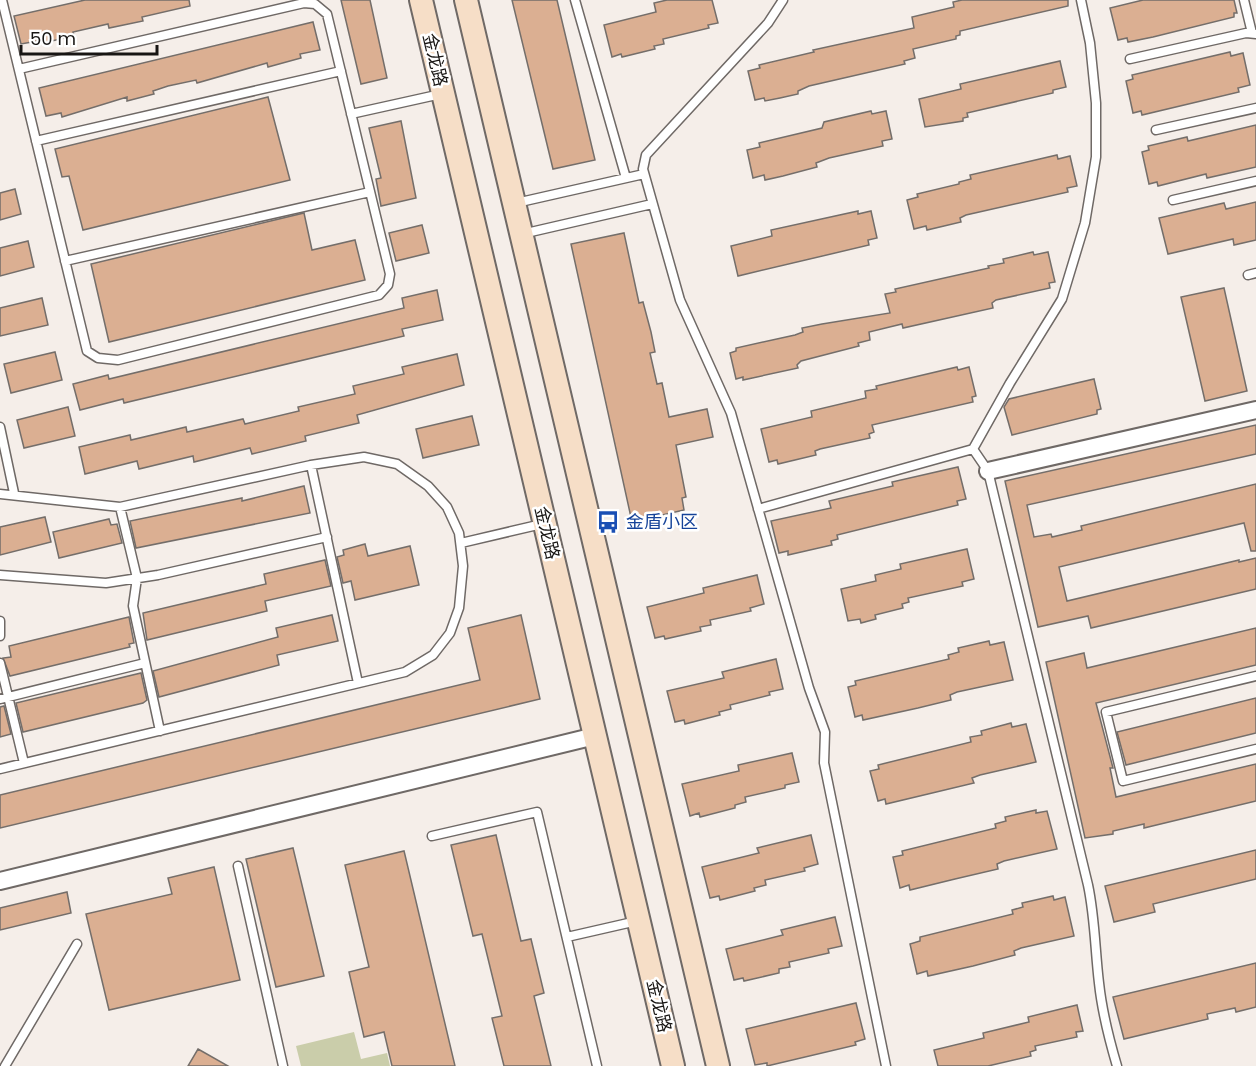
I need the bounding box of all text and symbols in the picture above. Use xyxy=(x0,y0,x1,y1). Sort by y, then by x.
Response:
scale bar xyxy=(21,18,158,56)
text: 50 m xyxy=(30,26,76,51)
street label: 金龙路 xyxy=(417,31,454,89)
street label: 金龙路 xyxy=(529,504,566,562)
bus stop icon: 金盾小区 xyxy=(595,509,621,535)
place label: 金盾小区 xyxy=(626,509,698,534)
street label: 金龙路 xyxy=(641,977,678,1035)

